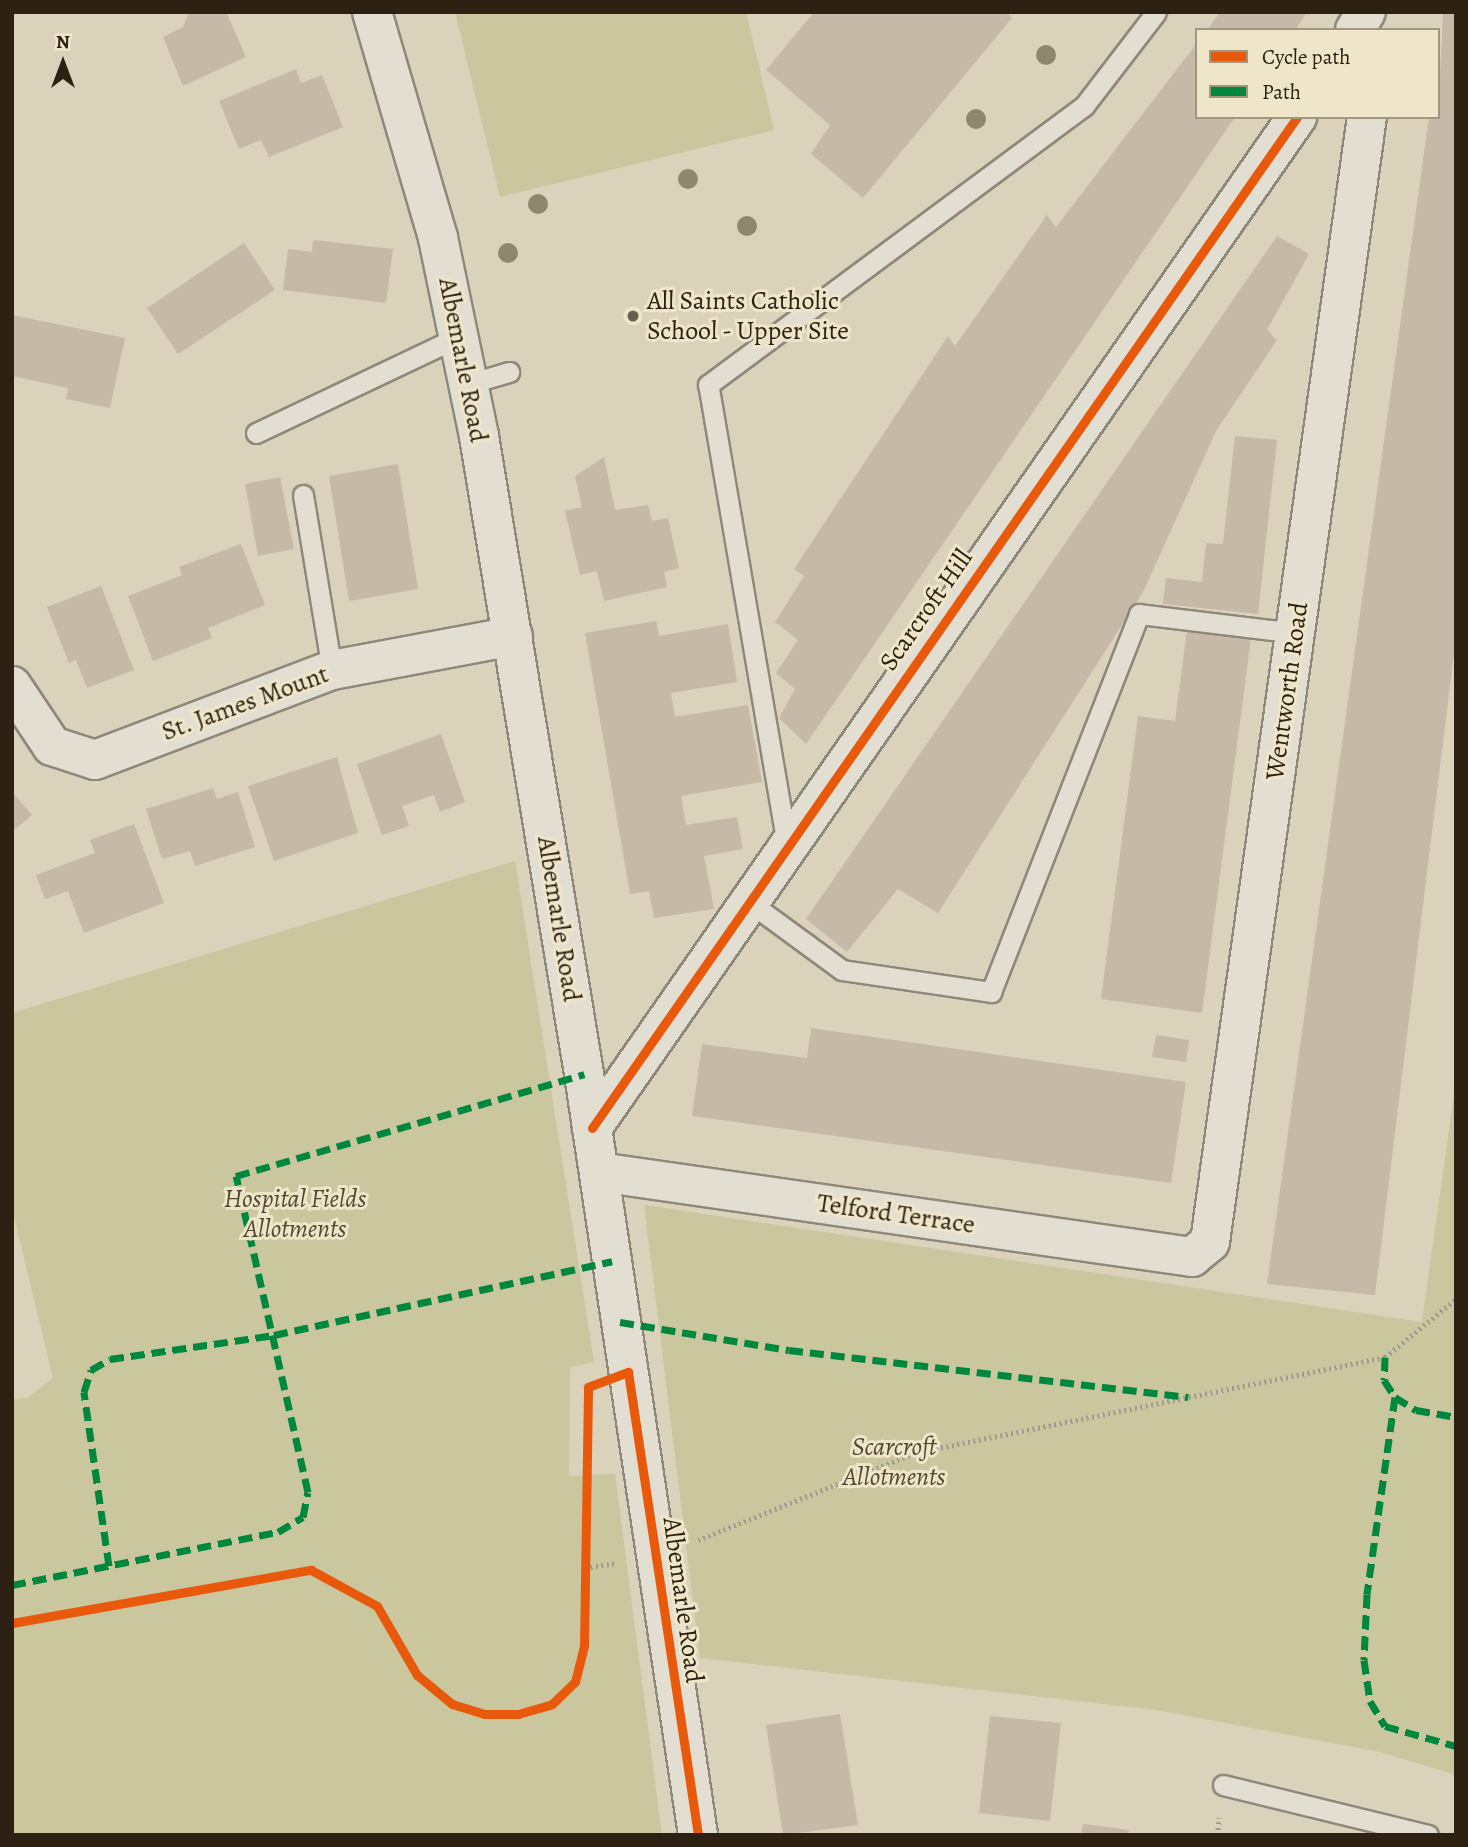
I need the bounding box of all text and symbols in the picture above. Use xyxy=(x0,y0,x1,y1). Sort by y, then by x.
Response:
north arrow xyxy=(28,28,98,98)
legend xyxy=(1195,28,1440,119)
text: N xyxy=(56,29,70,55)
text: Cycle path xyxy=(1262,43,1351,71)
text: Path xyxy=(1262,78,1301,106)
street label: Albemarle Road xyxy=(432,275,494,445)
place label: All Saints Catholic School - Upper Site xyxy=(647,285,850,346)
marker: All Saints Catholic School - Upper Site xyxy=(625,308,641,324)
street label: Scarcroft Hill xyxy=(873,543,979,677)
street label: Wentworth Road xyxy=(1259,600,1315,782)
street label: St. James Mount xyxy=(157,658,333,748)
street label: Albemarle Road xyxy=(531,834,587,1004)
park label: Hospital Fields Allotments xyxy=(224,1183,366,1244)
street label: Telford Terrace xyxy=(815,1187,977,1241)
park label: Scarcroft Allotments xyxy=(843,1431,945,1492)
street label: Albemarle Road xyxy=(656,1515,710,1685)

